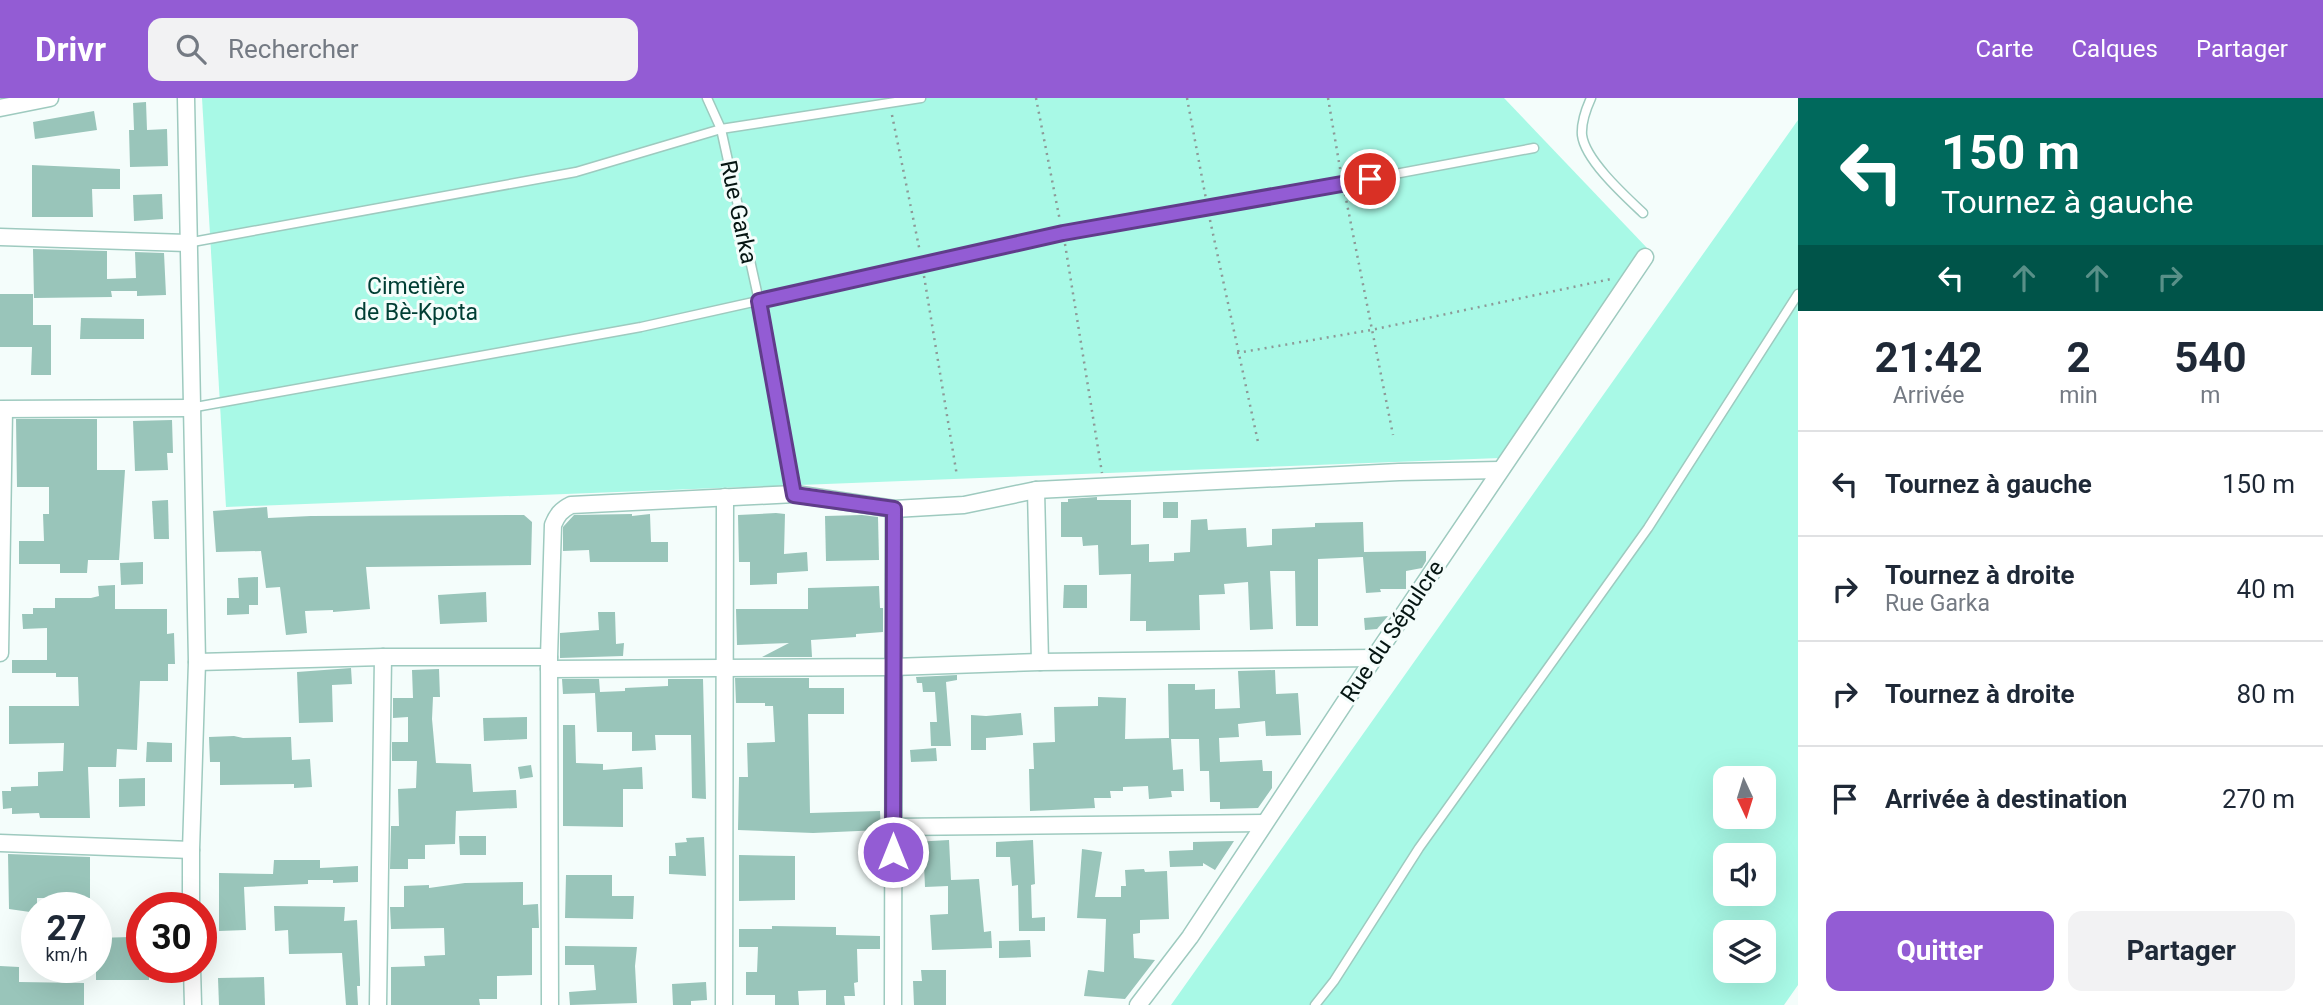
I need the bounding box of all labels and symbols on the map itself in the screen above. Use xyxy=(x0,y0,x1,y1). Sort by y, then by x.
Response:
pin xyxy=(1340,149,1400,209)
street label: Rue Garka xyxy=(714,158,763,266)
park label: Cimetière de Bè-Kpota xyxy=(354,273,478,326)
street label: Rue du Sépulcre xyxy=(1335,555,1450,707)
north arrow xyxy=(1713,766,1776,830)
position arrow xyxy=(856,815,930,889)
speed limit sign: 30 xyxy=(126,892,217,983)

